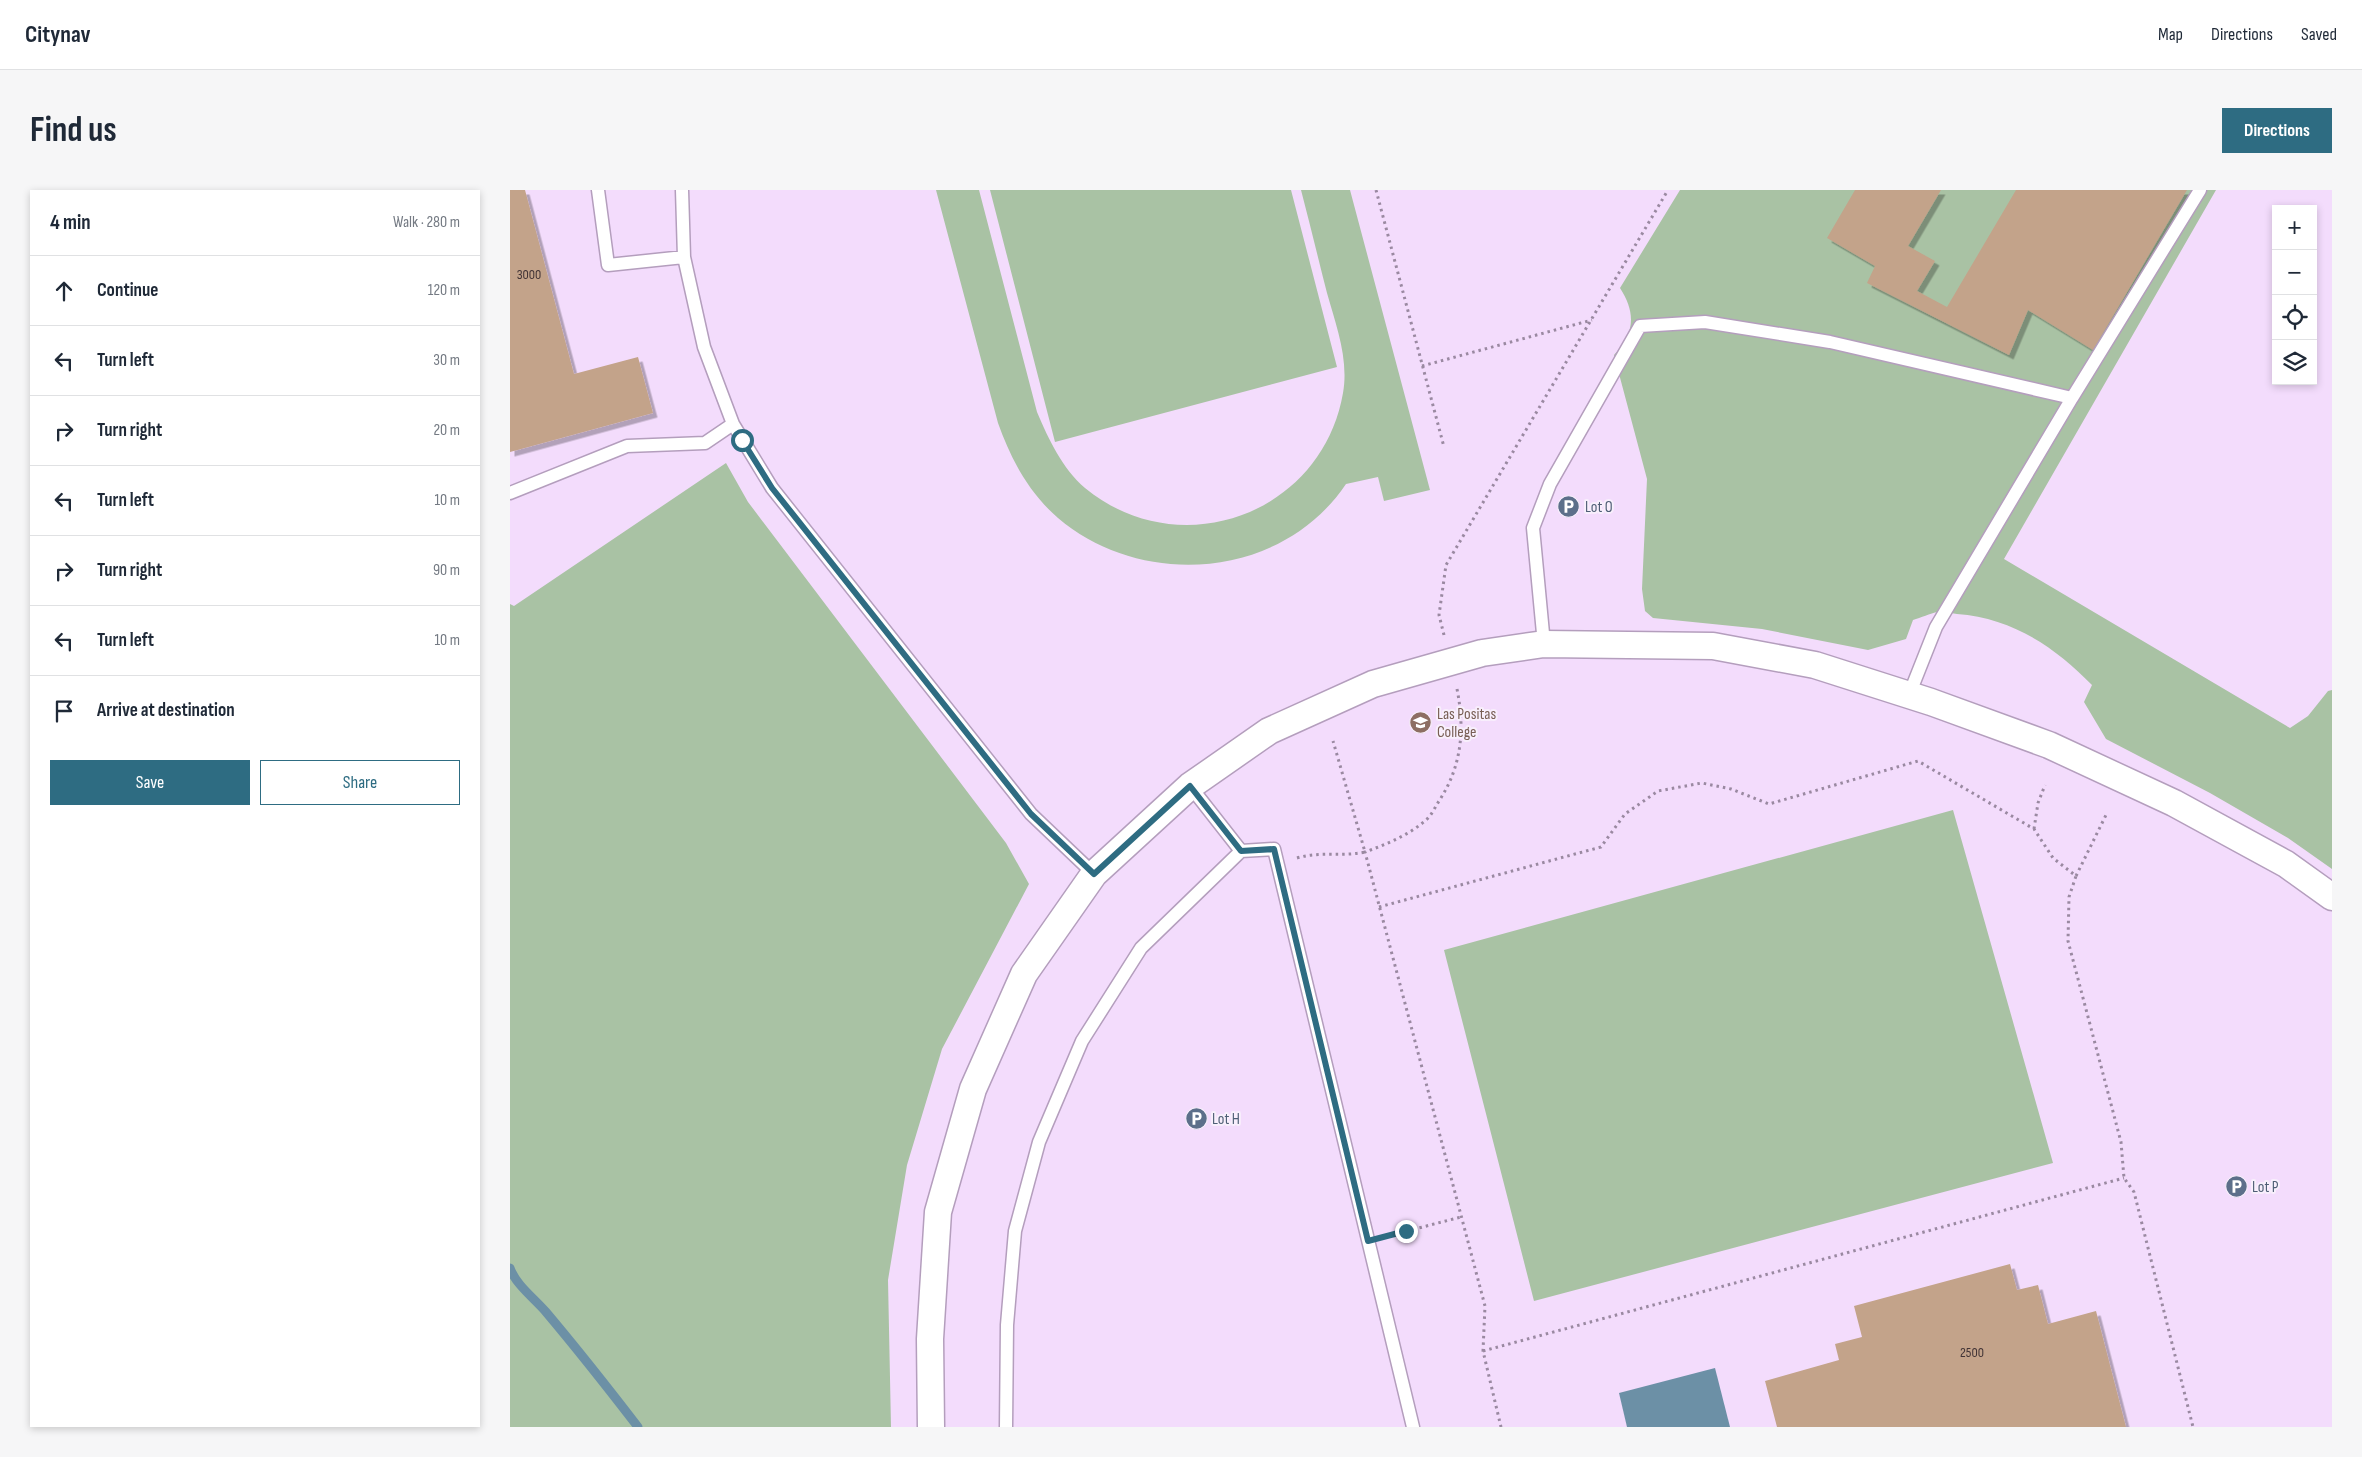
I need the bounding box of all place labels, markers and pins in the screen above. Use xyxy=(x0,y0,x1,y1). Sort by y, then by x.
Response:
parking icon: Lot O xyxy=(1557,495,1581,519)
place label: Lot O xyxy=(1585,498,1613,517)
place label: Las Positas College xyxy=(1437,705,1496,742)
school or university icon: Las Positas College xyxy=(1409,711,1433,735)
parking icon: Lot H xyxy=(1184,1107,1208,1131)
place label: Lot H xyxy=(1212,1110,1240,1129)
parking icon: Lot P xyxy=(2224,1175,2248,1199)
place label: Lot P xyxy=(2252,1178,2279,1197)

